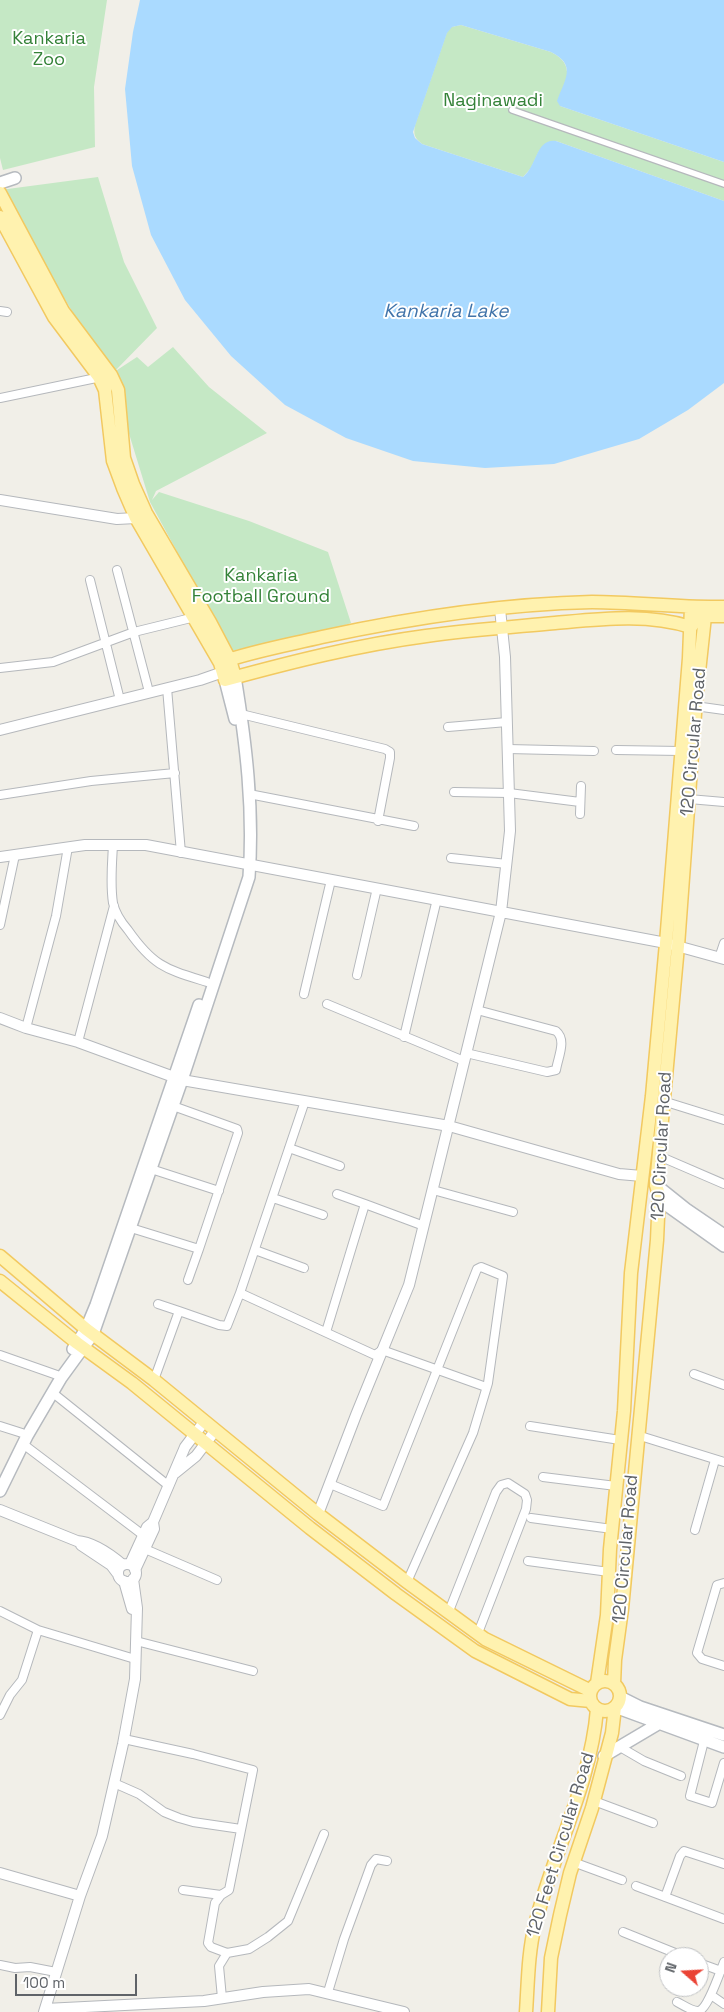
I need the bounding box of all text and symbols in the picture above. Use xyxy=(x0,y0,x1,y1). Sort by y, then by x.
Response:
park label: Kankaria Zoo xyxy=(12,28,86,70)
park label: Naginawadi xyxy=(443,90,543,112)
water label: Kankaria Lake xyxy=(384,301,508,323)
park label: Kankaria Football Ground xyxy=(192,565,330,608)
street label: 120 Circular Road xyxy=(677,667,711,817)
street label: 120 Circular Road xyxy=(647,1071,677,1221)
street label: 120 Circular Road xyxy=(609,1474,643,1624)
street label: 120 Feet Circular Road xyxy=(523,1750,599,1940)
north arrow xyxy=(659,1947,709,1997)
text: N xyxy=(661,1960,681,1975)
scale bar xyxy=(18,1964,140,1996)
text: 100 m xyxy=(23,1973,65,1992)

